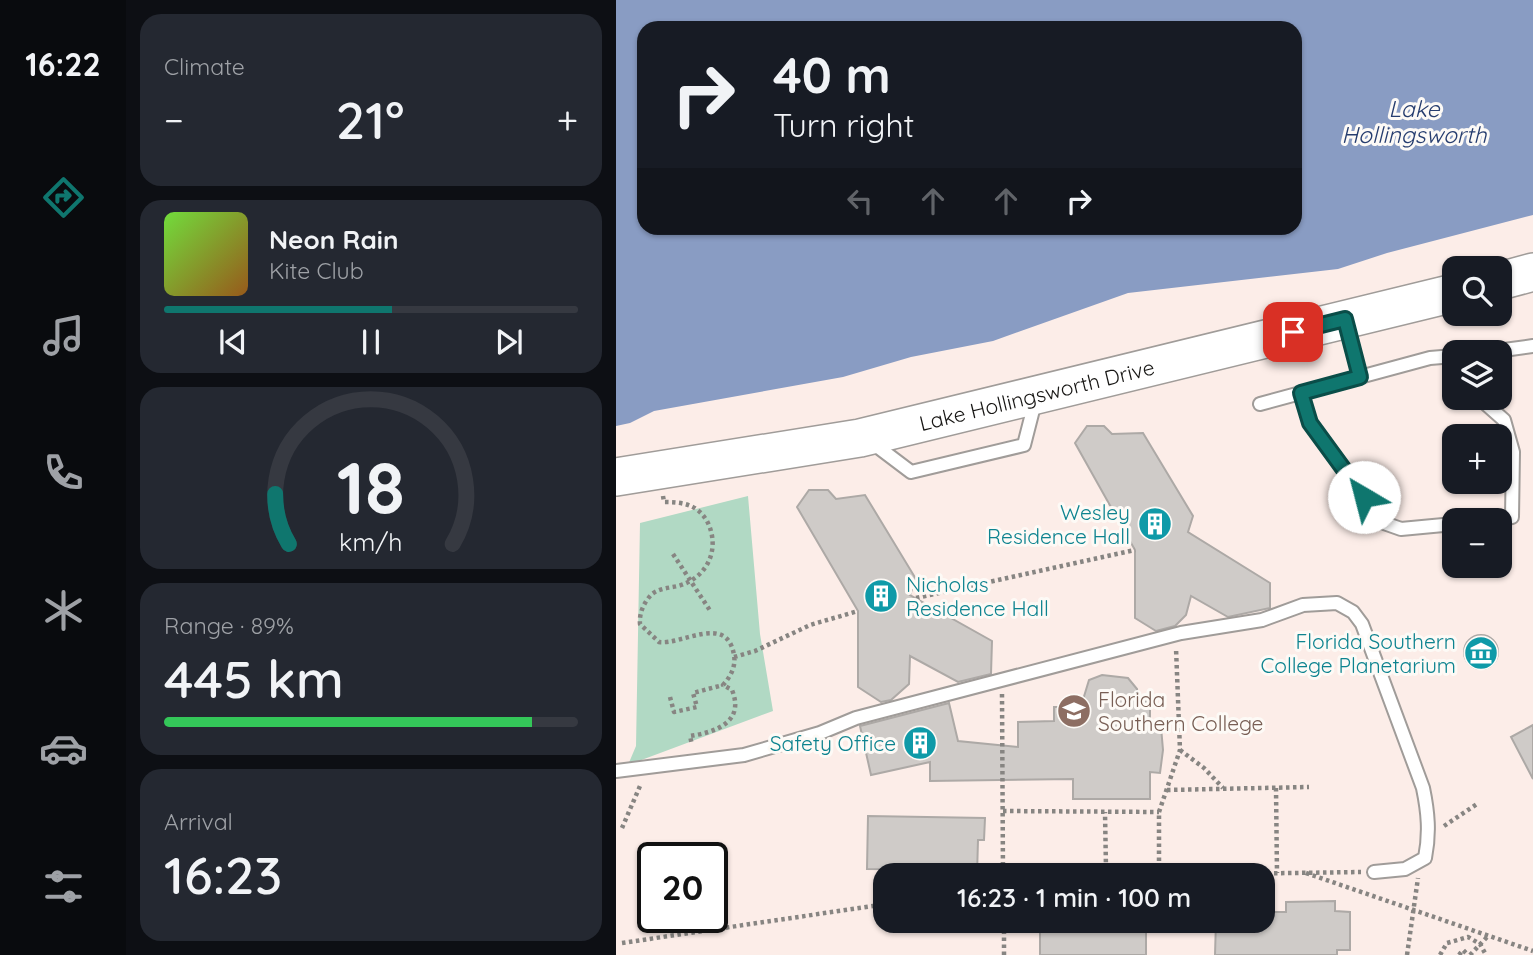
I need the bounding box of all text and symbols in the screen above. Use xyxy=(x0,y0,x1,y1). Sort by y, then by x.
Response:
text: 16:22 xyxy=(25,44,101,84)
text: 40 m xyxy=(773,44,891,105)
icon: right xyxy=(658,49,749,140)
text: Climate xyxy=(164,52,245,81)
text: 21° xyxy=(336,87,404,152)
water label: Lake Hollingsworth xyxy=(1341,94,1487,149)
text: − xyxy=(164,96,184,144)
text: + xyxy=(557,96,578,144)
text: Turn right xyxy=(773,105,914,145)
icon: directions xyxy=(39,173,88,222)
icon: left xyxy=(841,182,879,220)
icon: ahead xyxy=(914,182,952,220)
icon: ahead xyxy=(987,182,1025,220)
icon: right xyxy=(1060,182,1098,220)
text: Neon Rain xyxy=(269,223,398,256)
text: Kite Club xyxy=(269,256,364,285)
map controls xyxy=(1442,256,1512,578)
button: search xyxy=(1442,256,1512,326)
pin xyxy=(1263,302,1323,362)
icon: music xyxy=(39,311,88,360)
icon: arrive xyxy=(1274,313,1312,351)
icon: previous xyxy=(214,323,252,361)
icon: pause xyxy=(352,323,390,361)
icon: next xyxy=(490,323,528,361)
button: layers xyxy=(1442,340,1512,410)
street label: Lake Hollingsworth Drive xyxy=(916,354,1157,436)
button: + xyxy=(1442,424,1512,494)
text: 18 xyxy=(337,441,405,532)
icon: phone xyxy=(39,448,88,497)
position arrow xyxy=(1327,460,1401,534)
place label: Wesley Residence Hall xyxy=(987,499,1130,549)
building icon: Wesley Residence Hall xyxy=(1136,505,1174,543)
button: − xyxy=(1442,508,1512,578)
text: km/h xyxy=(339,525,403,556)
place label: Nicholas Residence Hall xyxy=(906,571,1049,621)
building icon: Nicholas Residence Hall xyxy=(862,577,900,615)
icon: climate xyxy=(39,586,88,635)
text: Range · 89% xyxy=(164,611,294,640)
place label: Florida Southern College Planetarium xyxy=(1261,628,1456,678)
museum icon: Florida Southern College Planetarium xyxy=(1462,634,1500,672)
text: 445 km xyxy=(164,646,344,711)
place label: Florida Southern College xyxy=(1098,686,1263,736)
school or university icon: Florida Southern College xyxy=(1055,692,1093,730)
icon: car xyxy=(39,724,88,773)
building icon: Safety Office xyxy=(901,724,939,762)
place label: Safety Office xyxy=(770,730,896,756)
text: Arrival xyxy=(164,807,233,836)
text: 16:23 xyxy=(164,842,282,907)
speed limit sign: 20 xyxy=(637,842,728,933)
icon: filters xyxy=(39,862,88,911)
text: 16:23 · 1 min · 100 m xyxy=(957,881,1191,914)

